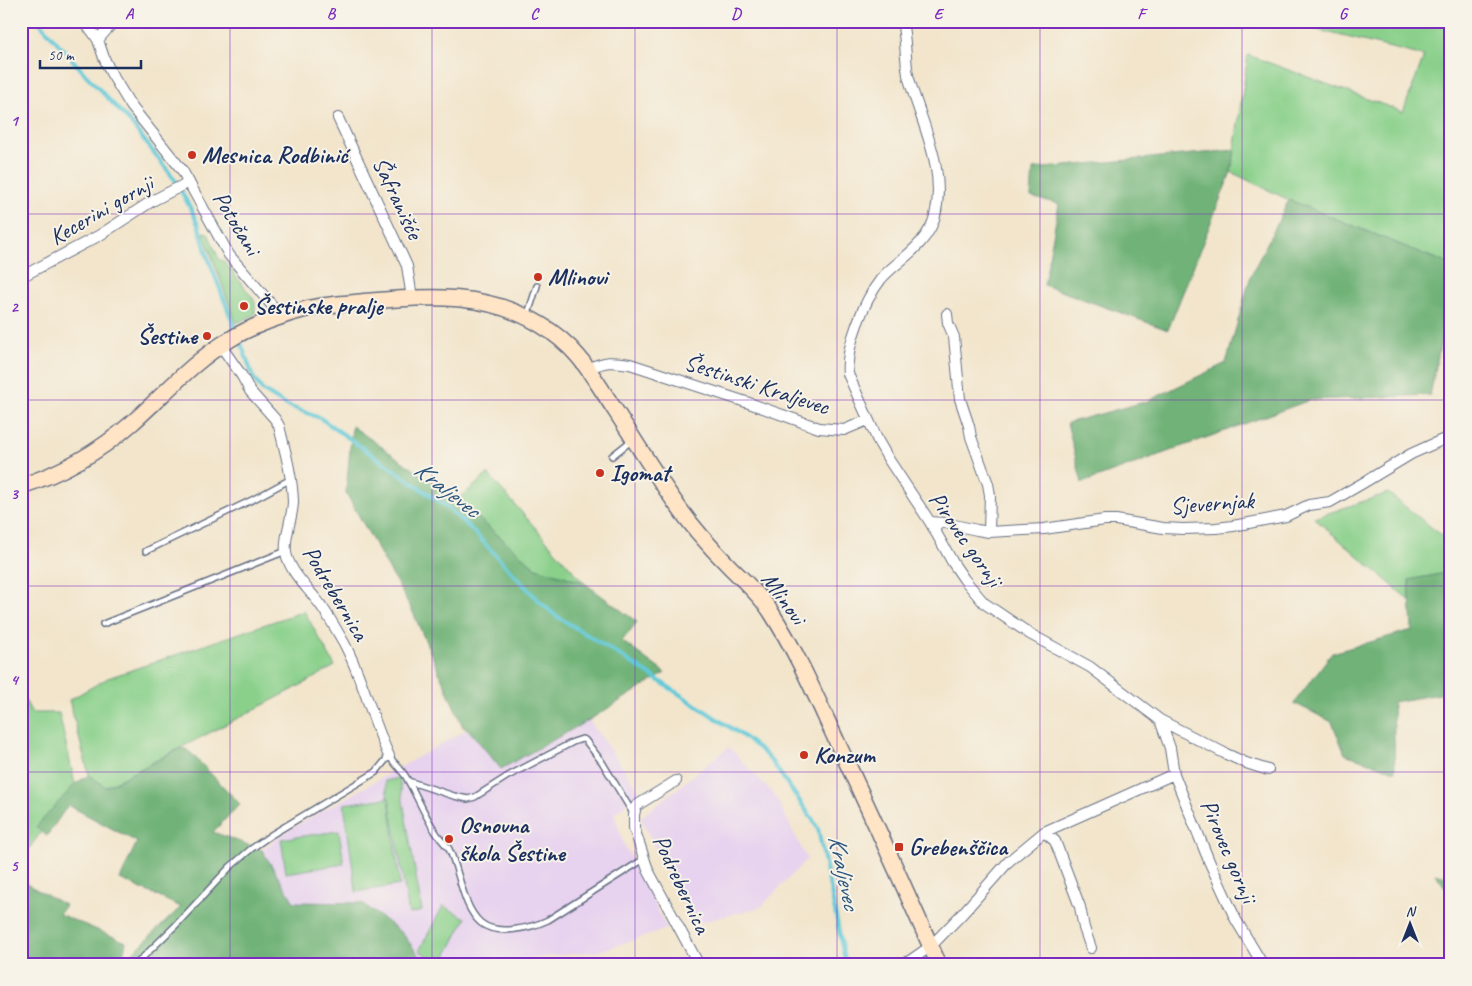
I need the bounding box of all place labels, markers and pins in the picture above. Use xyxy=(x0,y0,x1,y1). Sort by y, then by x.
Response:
place label: Mesnica Rodbinić xyxy=(202,140,351,170)
marker: Mesnica Rodbinić xyxy=(186,149,198,161)
place label: Mlinovi xyxy=(548,262,610,292)
marker: Mlinovi xyxy=(532,271,544,283)
place label: Šestinske pralje xyxy=(254,291,385,321)
marker: Šestinske pralje xyxy=(238,300,250,312)
place label: Šestine xyxy=(137,321,199,351)
marker: Šestine xyxy=(201,330,213,342)
place label: Igomat xyxy=(610,458,674,488)
marker: Igomat xyxy=(594,467,606,479)
place label: Konzum xyxy=(814,740,876,770)
marker: Konzum xyxy=(798,749,810,761)
place label: Osnovna škola Šestine xyxy=(459,810,567,868)
place label: Grebenščica xyxy=(909,832,1009,862)
marker: Osnovna škola Šestine xyxy=(443,833,455,845)
marker: Grebenščica xyxy=(893,841,905,853)

